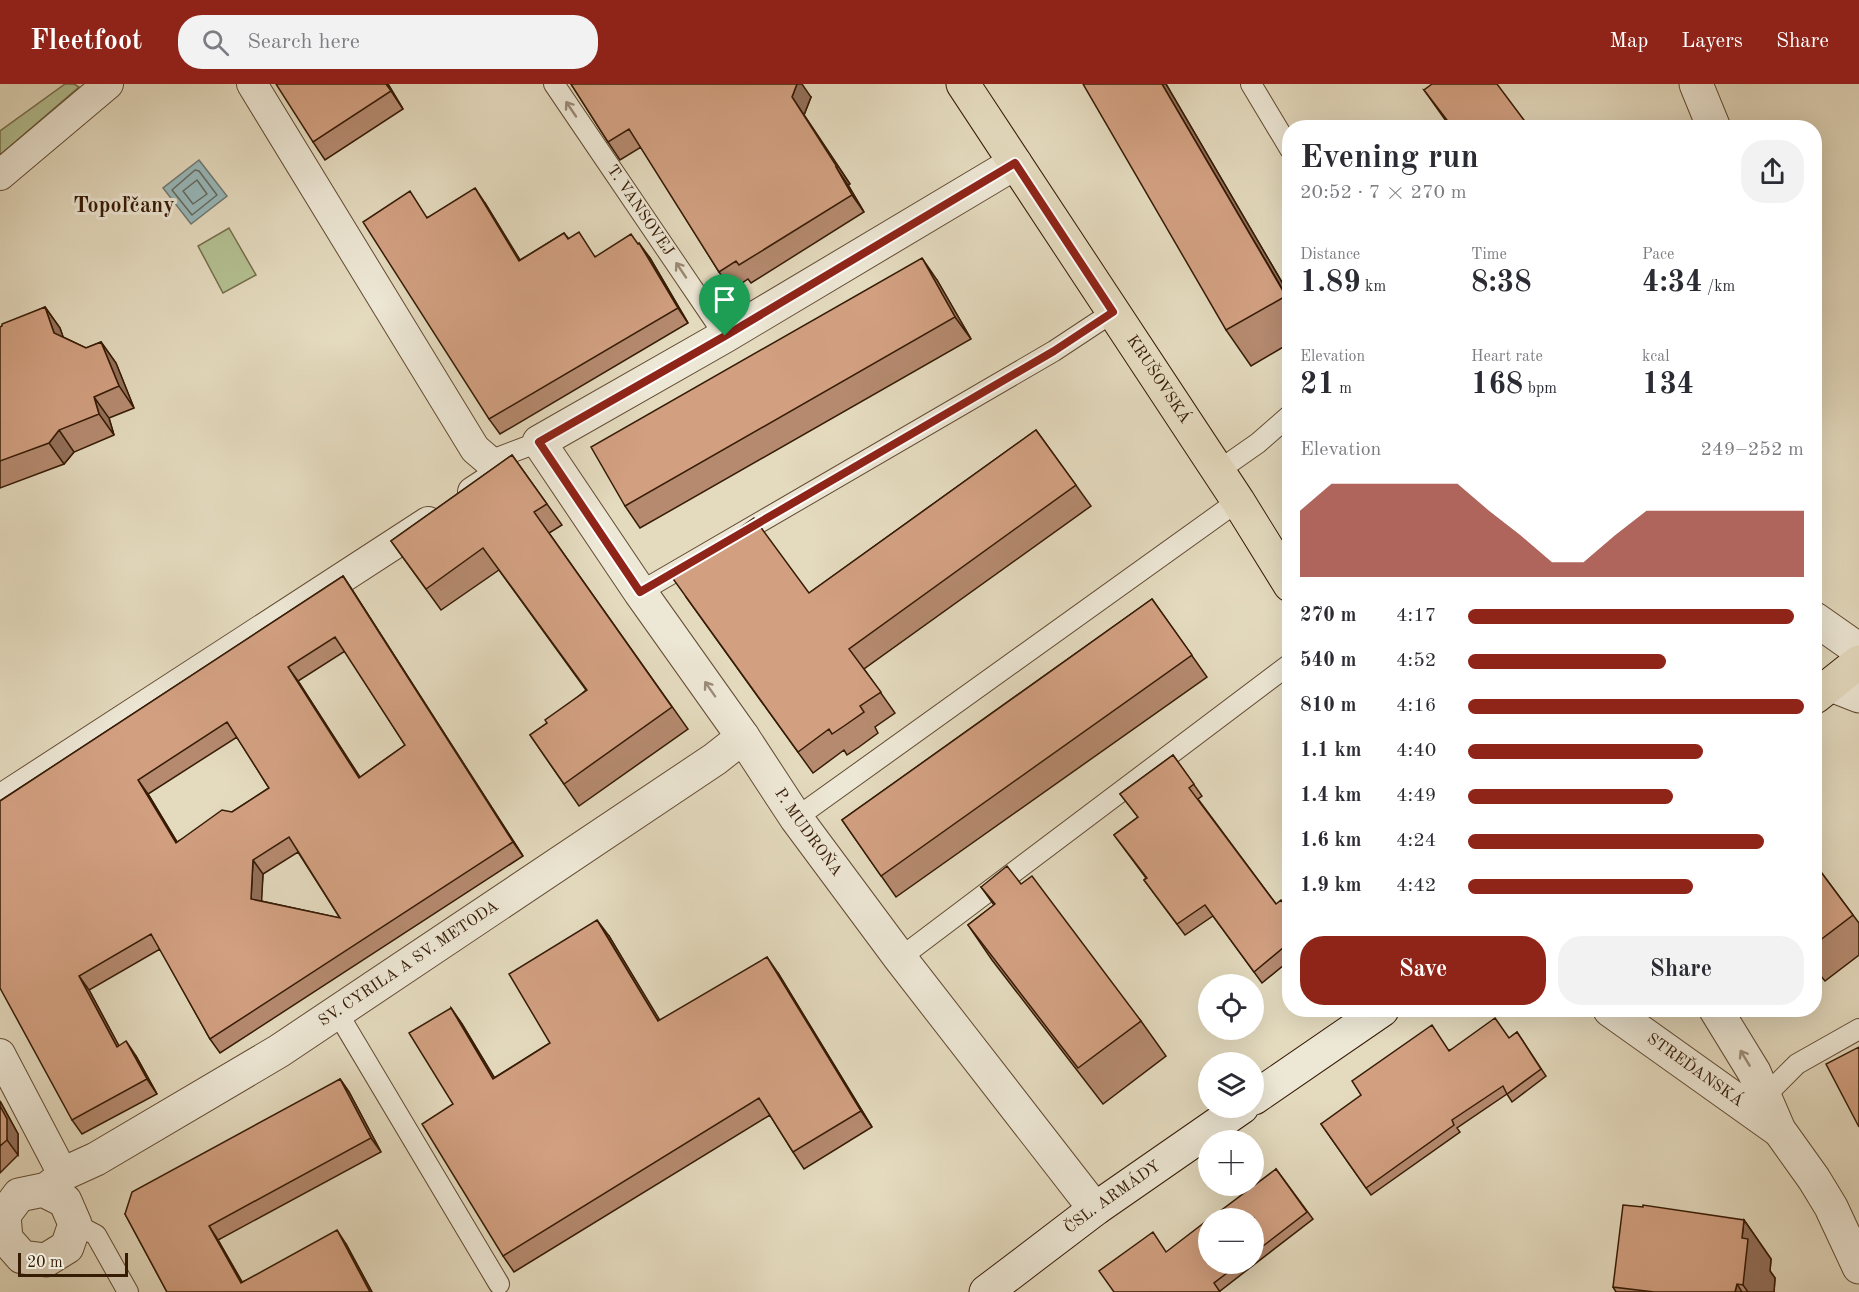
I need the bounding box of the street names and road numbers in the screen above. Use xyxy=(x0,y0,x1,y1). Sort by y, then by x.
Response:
street label: T. VANSOVEJ xyxy=(604,162,676,259)
street label: KRUŠOVSKÁ xyxy=(1123,333,1196,426)
street label: P. MUDROŇA xyxy=(771,786,845,880)
street label: SV. CYRILA A SV. METODA xyxy=(316,898,502,1030)
street label: STREĎANSKÁ xyxy=(1644,1031,1748,1110)
street label: ČSL. ARMÁDY xyxy=(1059,1158,1164,1237)

